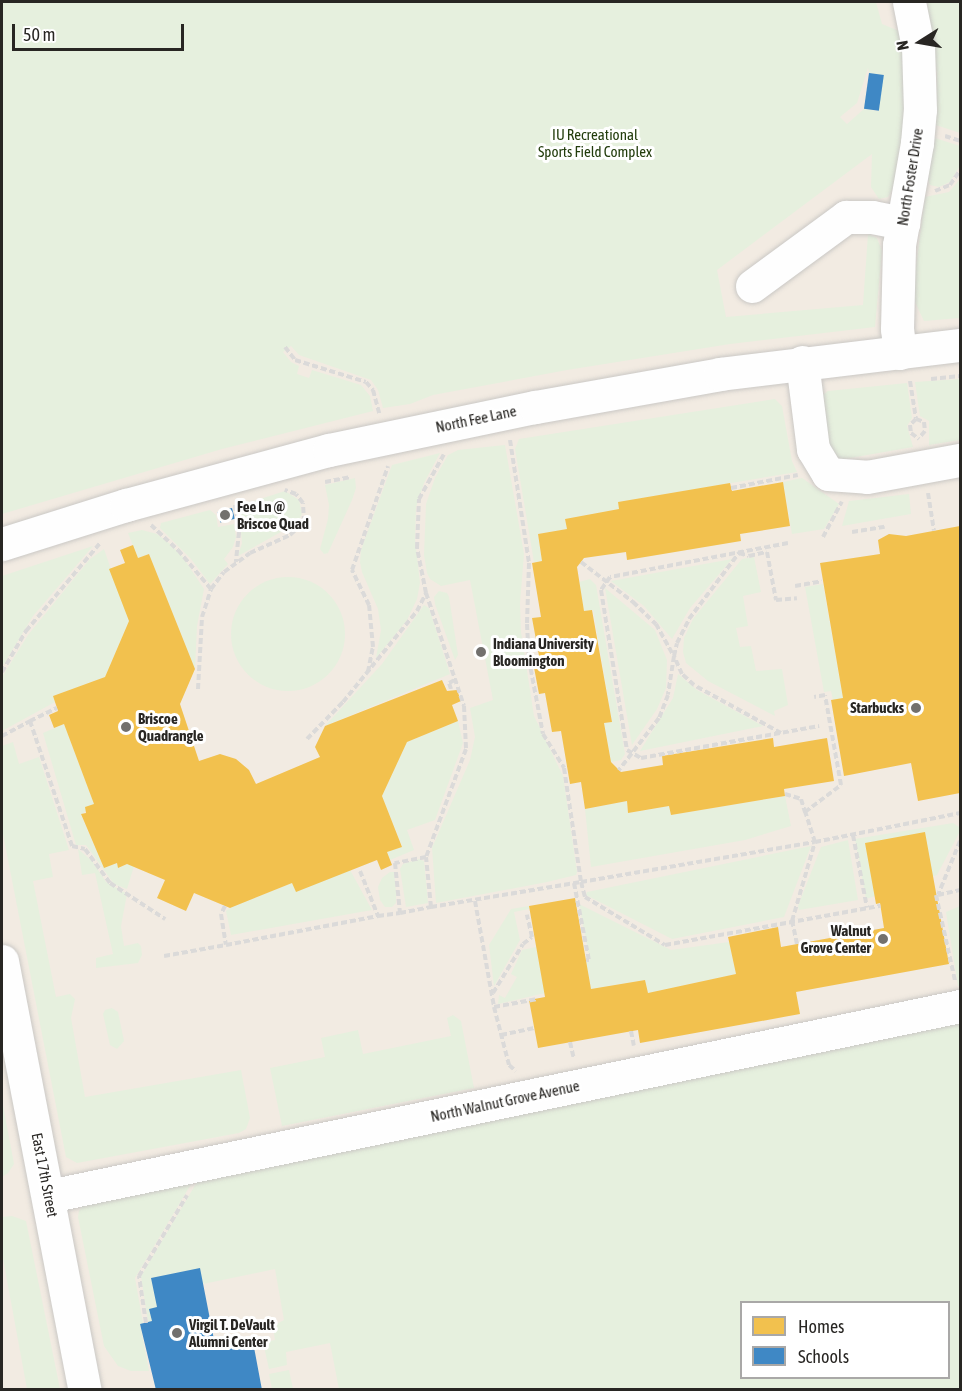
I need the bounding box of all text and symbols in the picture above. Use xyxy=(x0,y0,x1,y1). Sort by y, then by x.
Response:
scale bar xyxy=(15,12,188,50)
north arrow xyxy=(890,12,950,72)
text: 50 m xyxy=(23,24,55,45)
text: N xyxy=(893,39,912,52)
park label: IU Recreational Sports Field Complex xyxy=(538,125,652,160)
street label: North Foster Drive xyxy=(893,127,927,227)
street label: North Fee Lane xyxy=(434,402,518,436)
place label: Fee Ln @ Briscoe Quad xyxy=(237,497,309,532)
marker: Fee Ln @ Briscoe Quad xyxy=(218,508,232,522)
place label: Indiana University Bloomington xyxy=(493,634,594,669)
marker: Indiana University Bloomington xyxy=(474,645,488,659)
place label: Starbucks xyxy=(850,699,904,717)
marker: Starbucks xyxy=(909,701,923,715)
place label: Briscoe Quadrangle xyxy=(138,709,204,744)
marker: Briscoe Quadrangle xyxy=(119,720,133,734)
place label: Walnut Grove Center xyxy=(801,921,871,956)
marker: Walnut Grove Center xyxy=(876,932,890,946)
street label: North Walnut Grove Avenue xyxy=(429,1076,581,1126)
street label: East 17th Street xyxy=(28,1131,62,1219)
legend xyxy=(740,1301,950,1379)
place label: Virgil T. DeVault Alumni Center xyxy=(189,1315,275,1350)
text: Homes xyxy=(798,1316,844,1337)
marker: Virgil T. DeVault Alumni Center xyxy=(170,1326,184,1340)
text: Schools xyxy=(798,1346,849,1367)

